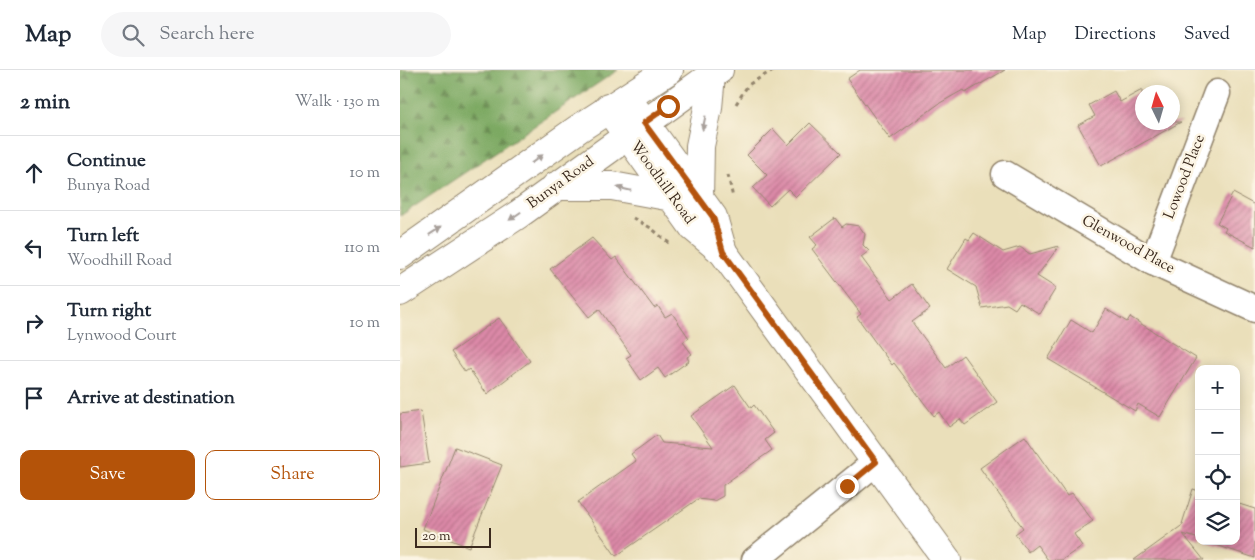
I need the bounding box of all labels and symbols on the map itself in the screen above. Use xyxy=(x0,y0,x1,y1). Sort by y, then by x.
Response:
north arrow xyxy=(1135,85,1180,130)
route start xyxy=(657,95,680,118)
one-way arrow xyxy=(700,116,708,132)
street label: Lowood Place xyxy=(1159,132,1211,222)
street label: Woodhill Road xyxy=(625,137,700,229)
street label: Bunya Road xyxy=(523,151,599,214)
one-way arrow xyxy=(530,153,543,164)
one-way arrow xyxy=(616,185,631,193)
one-way arrow xyxy=(508,211,522,221)
street label: Glenwood Place xyxy=(1078,211,1178,279)
one-way arrow xyxy=(428,226,442,236)
route end xyxy=(836,475,859,498)
scale bar xyxy=(415,525,491,548)

